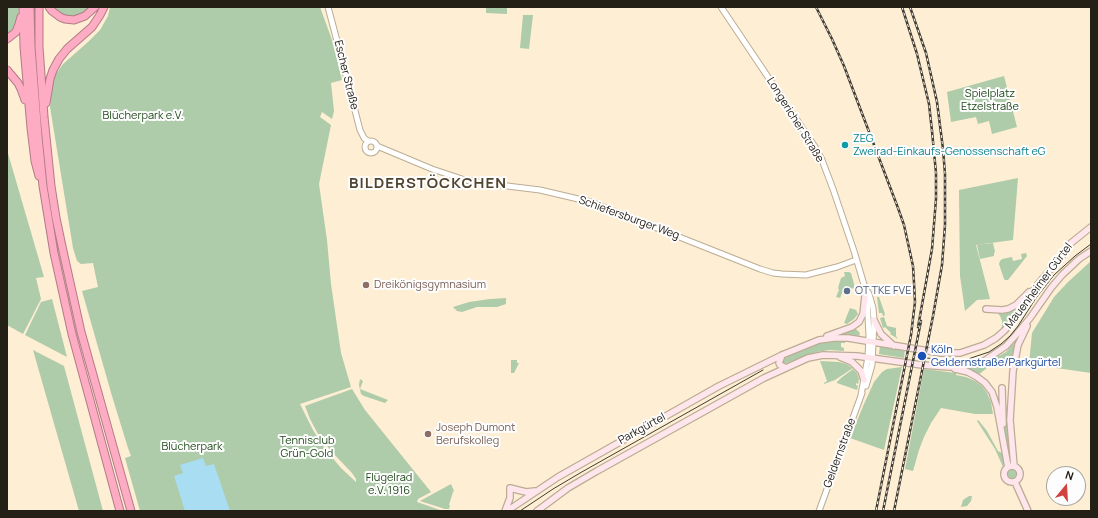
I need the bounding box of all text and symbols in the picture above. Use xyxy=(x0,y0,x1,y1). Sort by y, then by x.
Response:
street label: Escher Straße xyxy=(331,39,361,111)
street label: Longericher Straße xyxy=(764,75,826,165)
park label: Spielplatz Etzelstraße xyxy=(961,87,1019,113)
park label: Blücherpark e.V. xyxy=(103,109,183,123)
place label: ZEG Zweirad-Einkaufs-Genossenschaft eG xyxy=(853,132,1046,158)
marker: ZEG Zweirad-Einkaufs-Genossenschaft eG xyxy=(840,140,850,150)
district label: BILDERSTÖCKCHEN xyxy=(349,175,507,193)
street label: Schiefersburger Weg xyxy=(577,194,681,242)
street label: Mauenheimer Gürtel xyxy=(1003,241,1075,331)
place label: Dreikönigsgymnasium xyxy=(374,278,486,292)
marker: Dreikönigsgymnasium xyxy=(361,280,371,290)
place label: OT TKE FVE xyxy=(855,284,912,298)
marker: OT TKE FVE xyxy=(842,286,852,296)
place label: Köln Geldernstraße/Parkgürtel xyxy=(931,343,1061,369)
marker: Köln Geldernstraße/Parkgürtel xyxy=(916,350,928,362)
street label: Parkgürtel xyxy=(616,411,668,447)
street label: Geldernstraße xyxy=(821,416,859,490)
place label: Joseph Dumont Berufskolleg xyxy=(436,421,515,447)
marker: Joseph Dumont Berufskolleg xyxy=(423,429,433,439)
park label: Tennisclub Grün-Gold xyxy=(280,434,334,460)
park label: Blücherpark xyxy=(162,440,222,454)
north arrow xyxy=(1046,466,1086,506)
text: N xyxy=(1063,467,1076,483)
park label: Flügelrad e.V. 1916 xyxy=(366,471,412,497)

